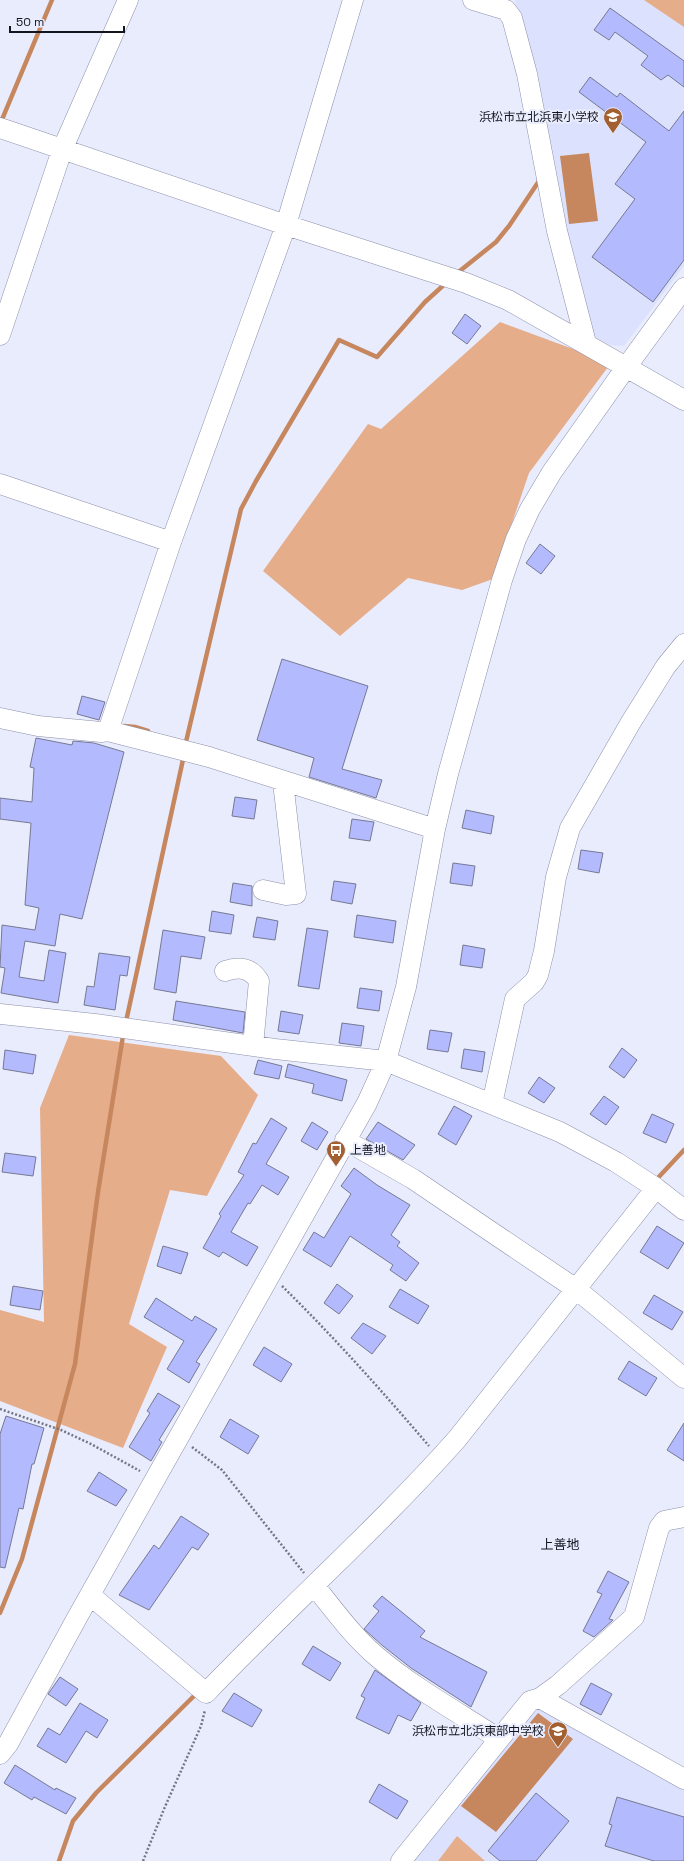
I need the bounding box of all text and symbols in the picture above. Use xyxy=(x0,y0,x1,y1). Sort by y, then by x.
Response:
scale bar xyxy=(10,8,124,34)
text: 50 m xyxy=(16,14,44,30)
school or university icon: 浜松市立北浜東小学校 xyxy=(602,106,624,134)
place label: 浜松市立北浜東小学校 xyxy=(479,109,599,125)
bus stop icon: 上善地 xyxy=(325,1139,347,1167)
place label: 上善地 xyxy=(350,1142,386,1158)
district label: 上善地 xyxy=(540,1536,580,1553)
school or university icon: 浜松市立北浜東部中学校 xyxy=(547,1720,569,1748)
place label: 浜松市立北浜東部中学校 xyxy=(412,1723,544,1739)

